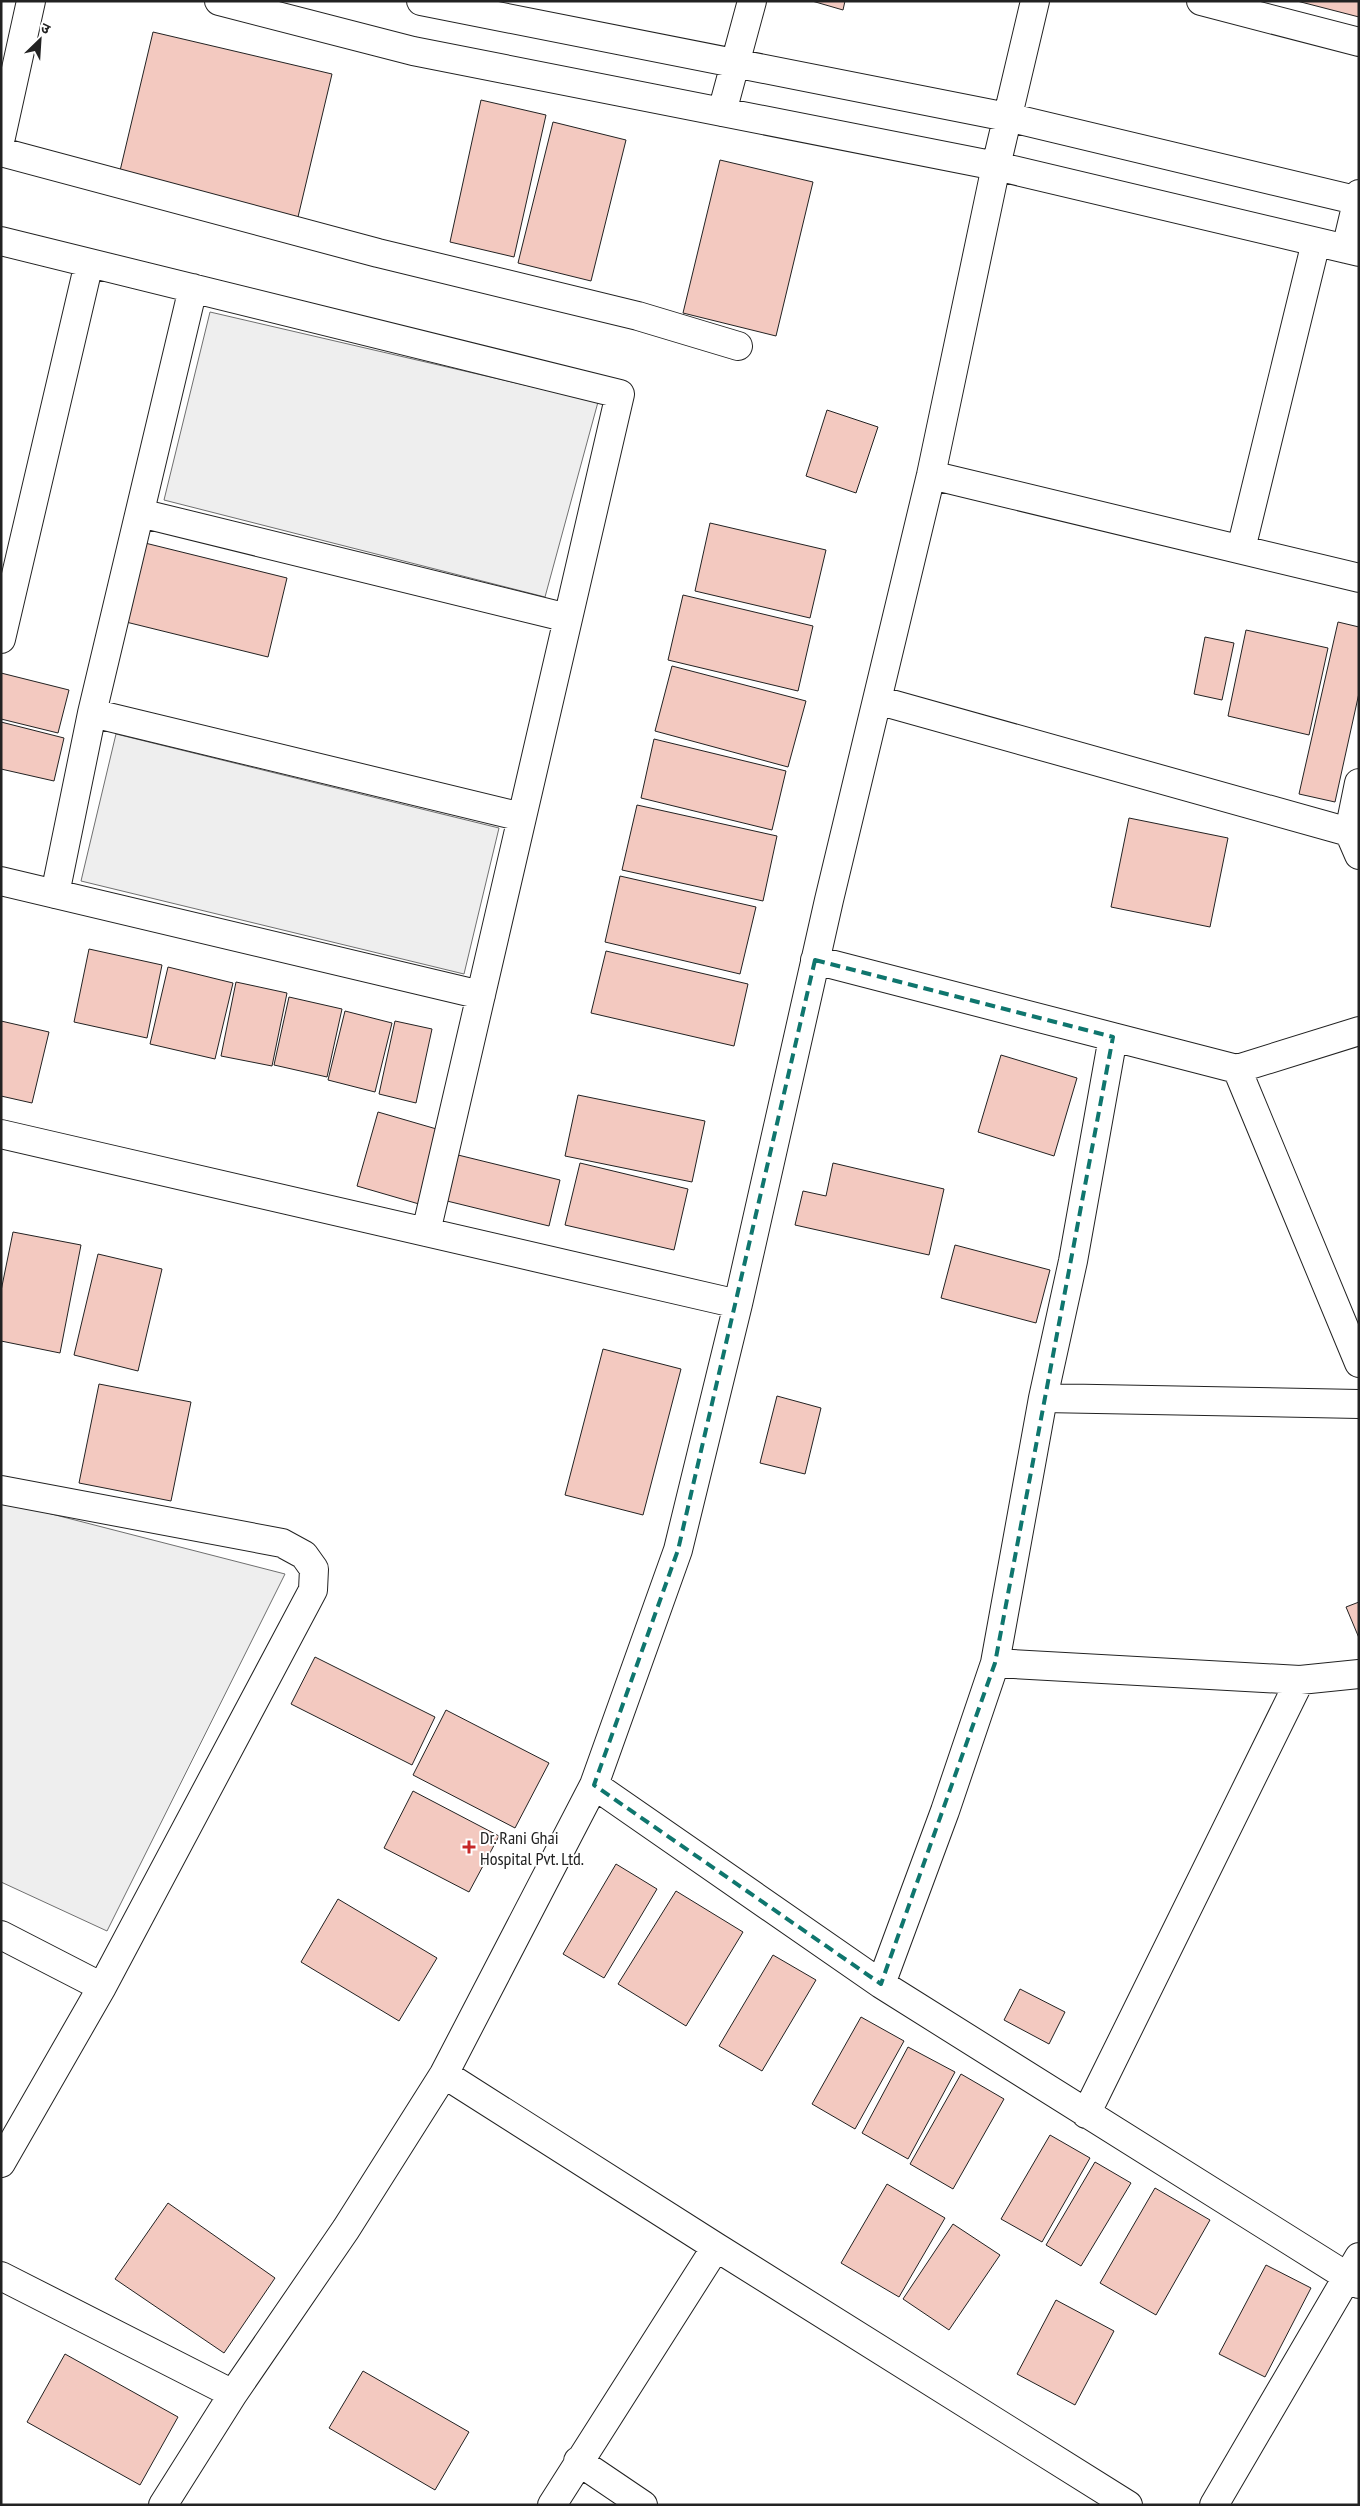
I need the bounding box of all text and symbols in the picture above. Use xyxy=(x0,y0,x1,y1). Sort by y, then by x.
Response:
north arrow xyxy=(15,15,65,65)
text: उ xyxy=(38,18,54,38)
place label: Dr. Rani Ghai Hospital Pvt. Ltd. xyxy=(480,1826,584,1870)
marker: Dr. Rani Ghai Hospital Pvt. Ltd. xyxy=(462,1840,476,1854)

